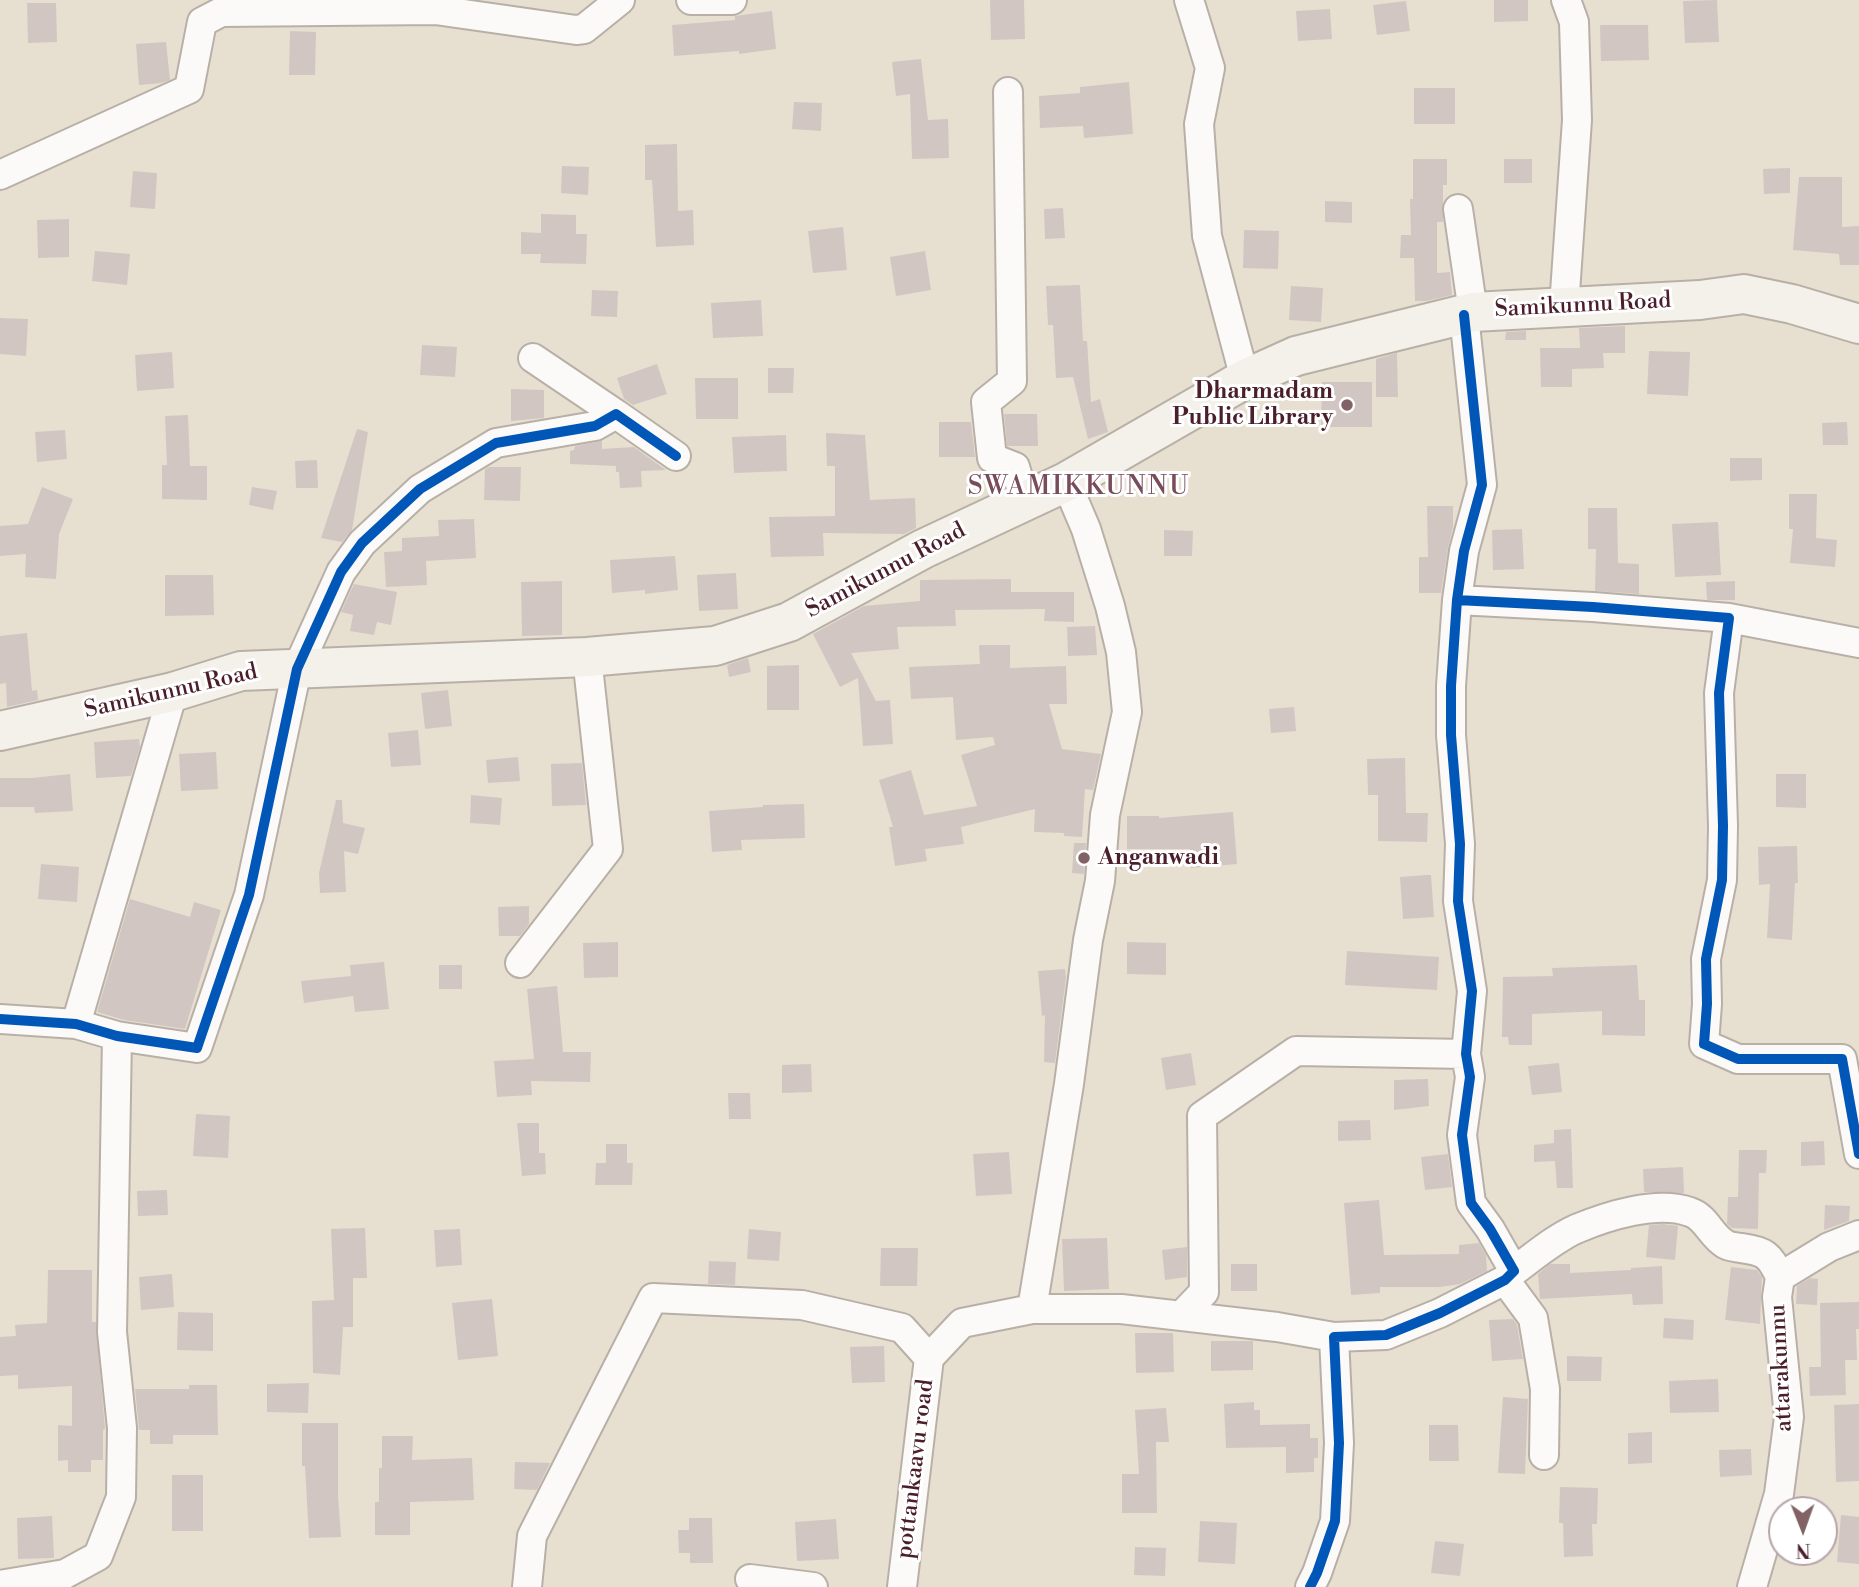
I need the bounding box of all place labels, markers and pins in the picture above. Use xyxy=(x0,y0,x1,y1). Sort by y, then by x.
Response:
place label: Dharmadam Public Library xyxy=(1172,378,1333,432)
marker: Dharmadam Public Library xyxy=(1339,397,1355,413)
place label: Anganwadi xyxy=(1098,844,1219,872)
marker: Anganwadi xyxy=(1076,850,1092,866)

